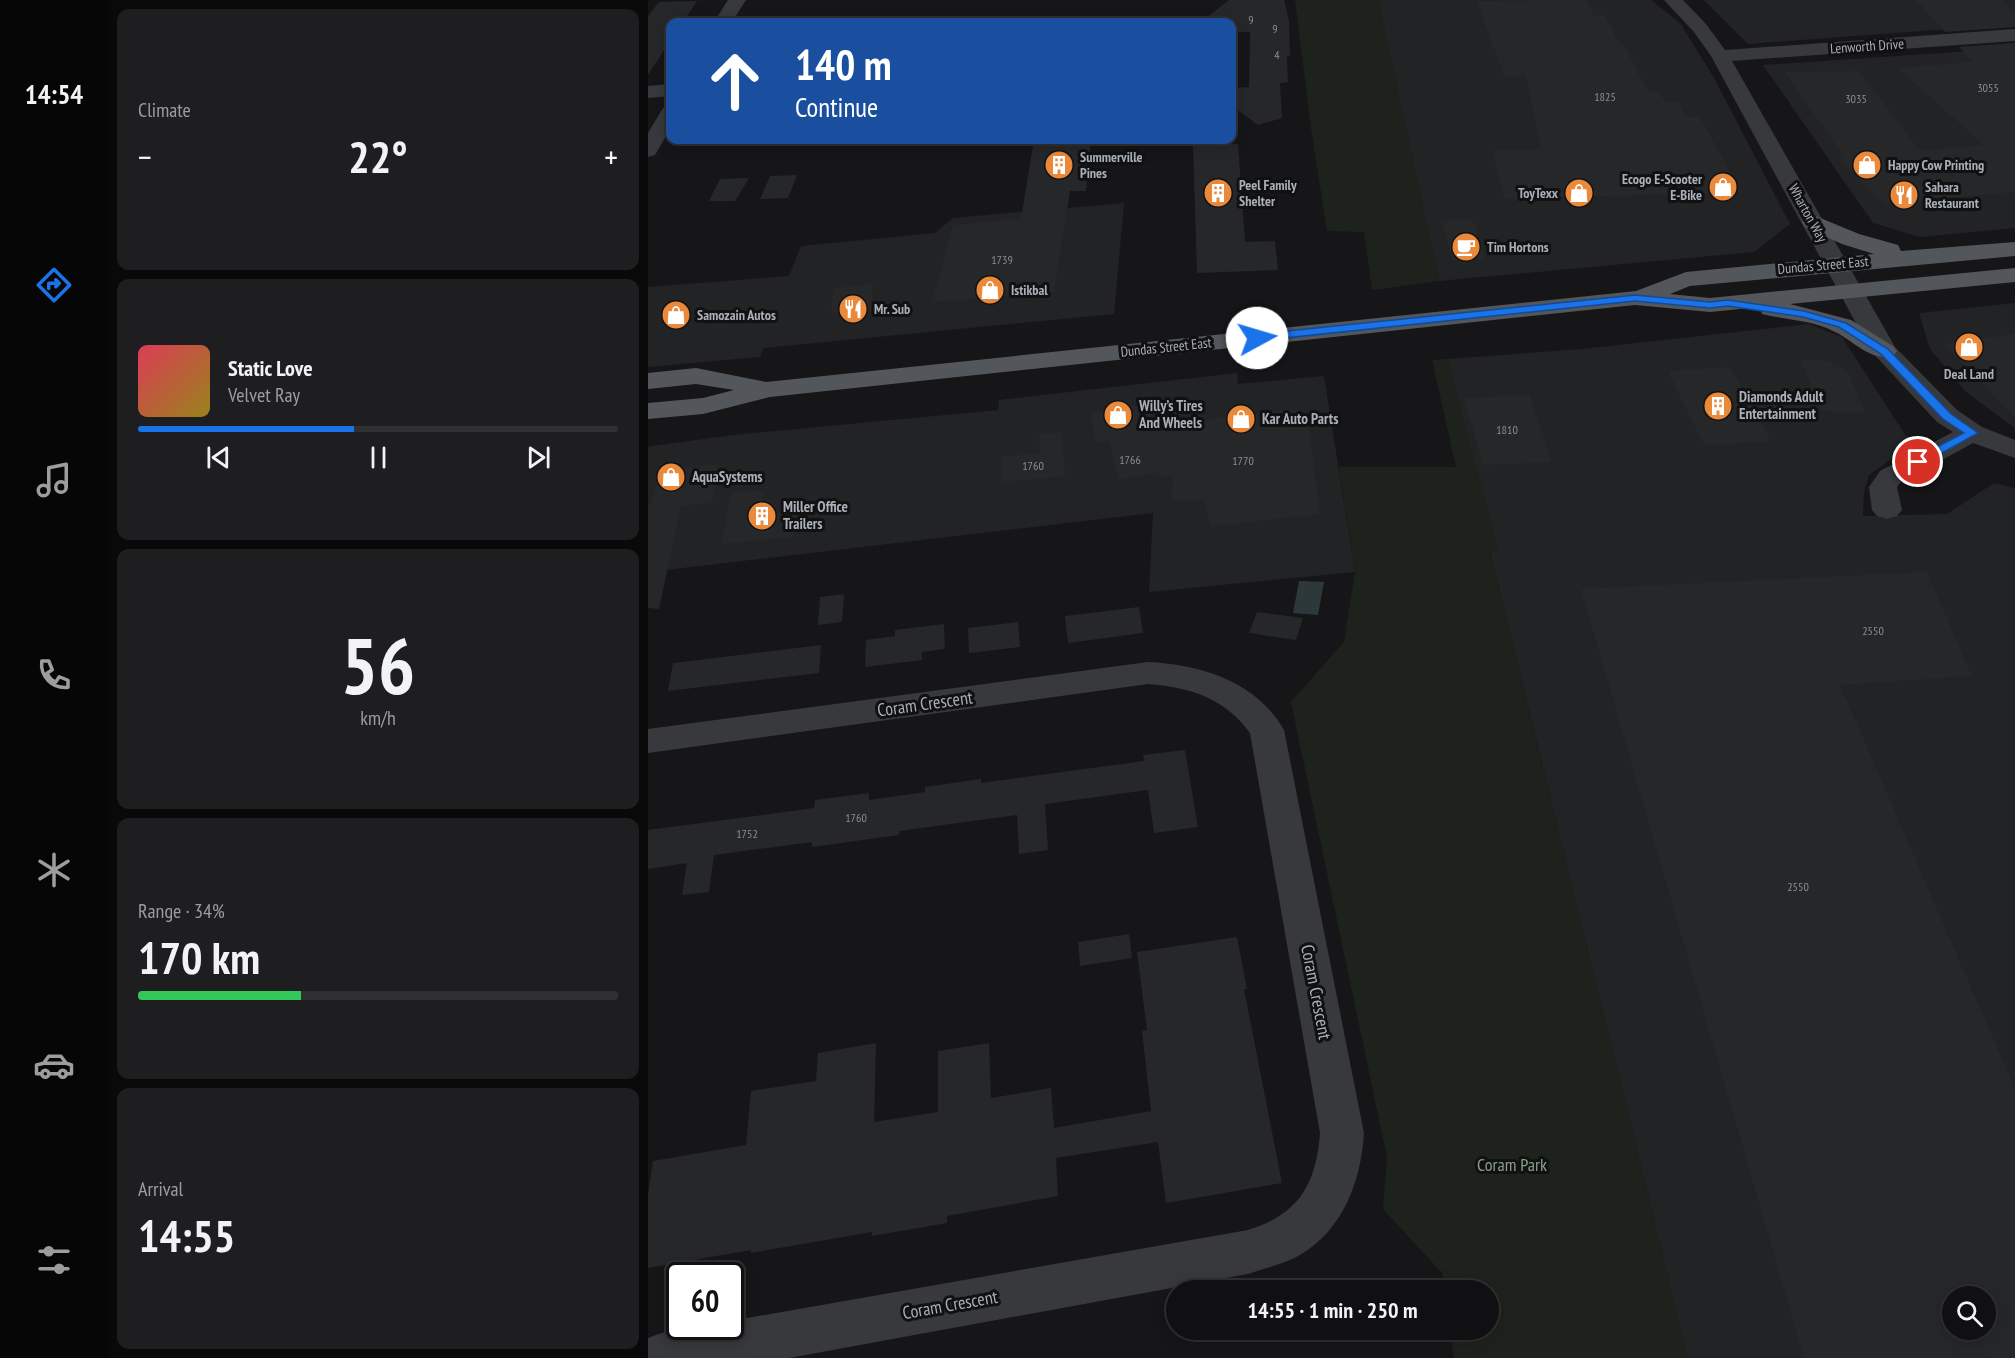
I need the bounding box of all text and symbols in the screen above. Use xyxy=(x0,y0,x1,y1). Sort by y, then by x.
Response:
house number: 9 xyxy=(1248,12,1254,27)
house number: 9 xyxy=(1272,21,1278,36)
street label: Lenworth Drive xyxy=(1830,34,1905,58)
text: 140 m xyxy=(795,37,892,92)
icon: ahead xyxy=(696,42,774,120)
house number: 4 xyxy=(1274,47,1280,62)
text: 14:54 xyxy=(25,77,83,111)
house number: 3055 xyxy=(1977,80,1999,95)
house number: 1825 xyxy=(1594,89,1616,104)
text: Continue xyxy=(795,90,878,124)
house number: 3035 xyxy=(1845,91,1867,106)
text: Climate xyxy=(138,97,191,123)
text: 22° xyxy=(348,127,408,185)
text: − xyxy=(138,135,152,178)
text: + xyxy=(604,135,618,178)
place label: Summerville Pines xyxy=(1080,148,1143,182)
building icon: Summerville Pines xyxy=(1043,149,1075,181)
shop icon: Happy Cow Printing xyxy=(1851,149,1883,181)
place label: Happy Cow Printing xyxy=(1888,156,1984,174)
place label: Ecogo E-Scooter E-Bike xyxy=(1622,170,1703,204)
shop icon: Ecogo E-Scooter E-Bike xyxy=(1707,171,1739,203)
place label: Peel Family Shelter xyxy=(1239,176,1297,210)
building icon: Peel Family Shelter xyxy=(1202,177,1234,209)
shop icon: ToyTexx xyxy=(1563,177,1595,209)
place label: Sahara Restaurant xyxy=(1925,178,1979,212)
restaurant icon: Sahara Restaurant xyxy=(1888,179,1920,211)
street label: Wharton Way xyxy=(1785,181,1832,246)
place label: ToyTexx xyxy=(1518,184,1559,202)
cafe icon: Tim Hortons xyxy=(1450,231,1482,263)
place label: Tim Hortons xyxy=(1487,238,1549,256)
house number: 1739 xyxy=(991,252,1013,267)
street label: Dundas Street East xyxy=(1777,252,1869,278)
icon: directions xyxy=(33,264,75,306)
shop icon: Istikbal xyxy=(974,274,1006,306)
place label: Istikbal xyxy=(1011,281,1048,299)
restaurant icon: Mr. Sub xyxy=(837,293,869,325)
shop icon: Samozain Autos xyxy=(660,299,692,331)
place label: Mr. Sub xyxy=(874,300,910,318)
place label: Samozain Autos xyxy=(697,306,776,324)
position arrow xyxy=(1225,306,1289,370)
shop icon: Deal Land xyxy=(1953,331,1985,363)
street label: Dundas Street East xyxy=(1120,333,1212,361)
text: Static Love xyxy=(228,354,313,382)
place label: Deal Land xyxy=(1944,365,1994,383)
text: Velvet Ray xyxy=(228,382,300,408)
place label: Diamonds Adult Entertainment xyxy=(1739,387,1824,423)
building icon: Diamonds Adult Entertainment xyxy=(1702,390,1734,422)
place label: Willy’s Tires And Wheels xyxy=(1138,396,1203,432)
shop icon: Willy’s Tires And Wheels xyxy=(1102,399,1134,431)
shop icon: Kar Auto Parts xyxy=(1225,403,1257,435)
place label: Kar Auto Parts xyxy=(1262,409,1338,428)
house number: 1810 xyxy=(1496,422,1518,437)
pin xyxy=(1892,436,1943,487)
icon: previous xyxy=(202,441,235,474)
icon: pause xyxy=(362,441,395,474)
icon: next xyxy=(522,441,555,474)
icon: arrive xyxy=(1901,445,1934,478)
house number: 1766 xyxy=(1119,452,1141,467)
house number: 1770 xyxy=(1232,453,1254,468)
house number: 1760 xyxy=(1022,458,1044,473)
icon: music xyxy=(33,459,75,501)
shop icon: AquaSystems xyxy=(655,461,687,493)
place label: AquaSystems xyxy=(691,467,763,486)
place label: Miller Office Trailers xyxy=(783,497,848,533)
building icon: Miller Office Trailers xyxy=(746,500,778,532)
text: 56 xyxy=(341,615,415,716)
house number: 2550 xyxy=(1862,623,1884,638)
icon: phone xyxy=(33,654,75,696)
street label: Coram Crescent xyxy=(876,685,974,722)
text: km/h xyxy=(360,705,396,731)
house number: 1760 xyxy=(845,810,867,825)
house number: 1752 xyxy=(736,826,758,841)
icon: climate xyxy=(33,849,75,891)
house number: 2550 xyxy=(1787,879,1809,894)
text: Range · 34% xyxy=(138,898,225,924)
text: 170 km xyxy=(138,928,260,986)
street label: Coram Crescent xyxy=(1296,943,1337,1041)
icon: car xyxy=(33,1044,75,1086)
park label: Coram Park xyxy=(1477,1153,1547,1176)
text: Arrival xyxy=(138,1176,183,1202)
text: 14:55 xyxy=(138,1206,235,1264)
icon: filters xyxy=(33,1239,75,1281)
speed limit sign: 60 xyxy=(666,1262,744,1340)
street label: Coram Crescent xyxy=(901,1285,999,1324)
map controls xyxy=(1942,1286,1996,1340)
button: search xyxy=(1942,1286,1996,1340)
text: 14:55 · 1 min · 250 m xyxy=(1247,1296,1418,1324)

